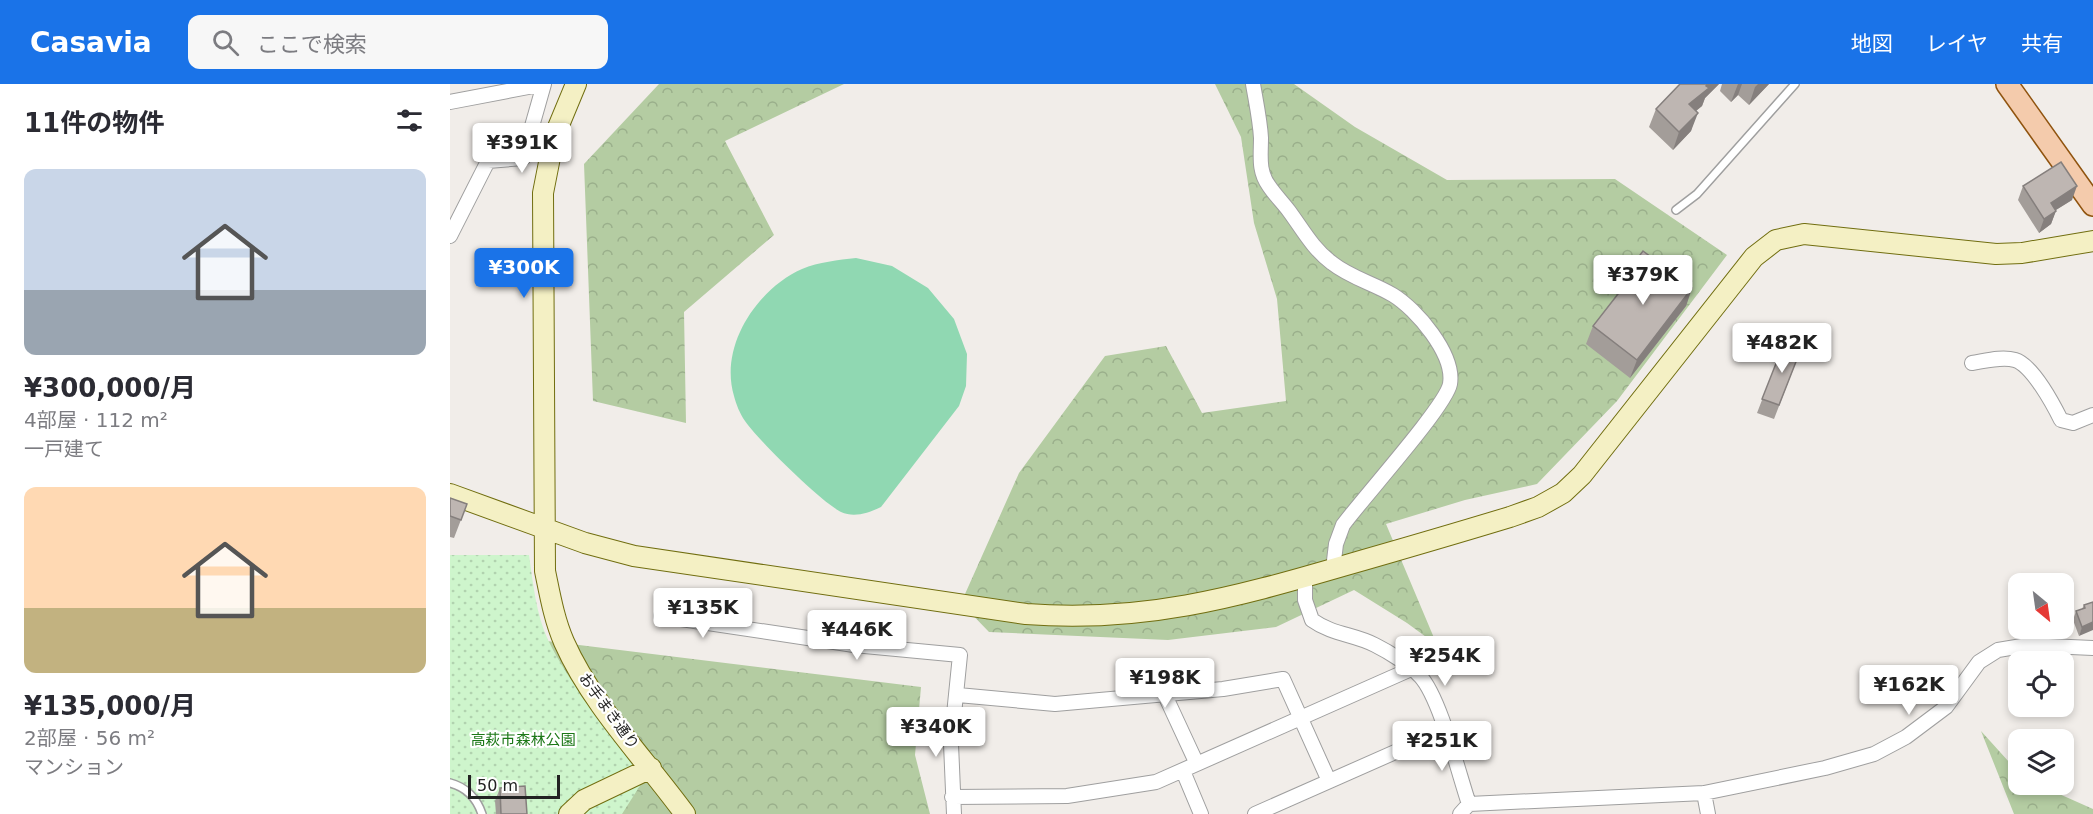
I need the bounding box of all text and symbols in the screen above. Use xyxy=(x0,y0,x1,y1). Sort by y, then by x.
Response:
search box xyxy=(188,15,608,69)
text: Casavia xyxy=(30,26,152,59)
icon: search xyxy=(209,26,242,59)
text: ここで検索 xyxy=(257,32,367,57)
text: 地図 xyxy=(1851,32,1893,56)
text: レイヤ xyxy=(1926,32,1988,56)
text: 共有 xyxy=(2021,32,2063,56)
icon: filters xyxy=(393,104,426,137)
text: 11件の物件 xyxy=(24,108,164,138)
pin: ¥391K xyxy=(480,123,564,174)
text: ¥391K xyxy=(486,130,558,154)
icon: home xyxy=(171,208,279,316)
pin: ¥300K xyxy=(482,248,566,299)
text: ¥300K xyxy=(488,255,560,279)
pin: ¥379K xyxy=(1601,255,1685,306)
text: ¥379K xyxy=(1607,262,1679,286)
pin: ¥482K xyxy=(1740,323,1824,374)
text: ¥482K xyxy=(1746,330,1818,354)
text: ¥300,000/月 xyxy=(24,373,196,403)
text: 4部屋 · 112 m² xyxy=(24,408,168,432)
text: 一戸建て xyxy=(24,437,104,461)
icon: home xyxy=(171,526,279,634)
north arrow xyxy=(2008,573,2074,639)
map controls xyxy=(2008,573,2074,795)
pin: ¥135K xyxy=(661,588,745,639)
text: ¥135K xyxy=(667,595,739,619)
pin: ¥446K xyxy=(815,610,899,661)
text: ¥446K xyxy=(821,617,893,641)
pin: ¥254K xyxy=(1403,636,1487,687)
text: ¥254K xyxy=(1409,643,1481,667)
button: locate xyxy=(2008,651,2074,717)
pin: ¥198K xyxy=(1123,658,1207,709)
text: ¥198K xyxy=(1129,665,1201,689)
pin: ¥162K xyxy=(1867,665,1951,716)
street label: お手まき通り xyxy=(575,669,643,753)
text: ¥162K xyxy=(1873,672,1945,696)
text: ¥135,000/月 xyxy=(24,691,196,721)
pin: ¥340K xyxy=(894,707,978,758)
text: ¥340K xyxy=(900,714,972,738)
pin: ¥251K xyxy=(1400,721,1484,772)
text: 2部屋 · 56 m² xyxy=(24,726,155,750)
text: ¥251K xyxy=(1406,728,1478,752)
button: layers xyxy=(2008,729,2074,795)
park label: 高萩市森林公園 xyxy=(470,731,576,749)
text: マンション xyxy=(24,755,124,779)
scale bar xyxy=(468,772,560,800)
text: 50 m xyxy=(477,776,518,795)

